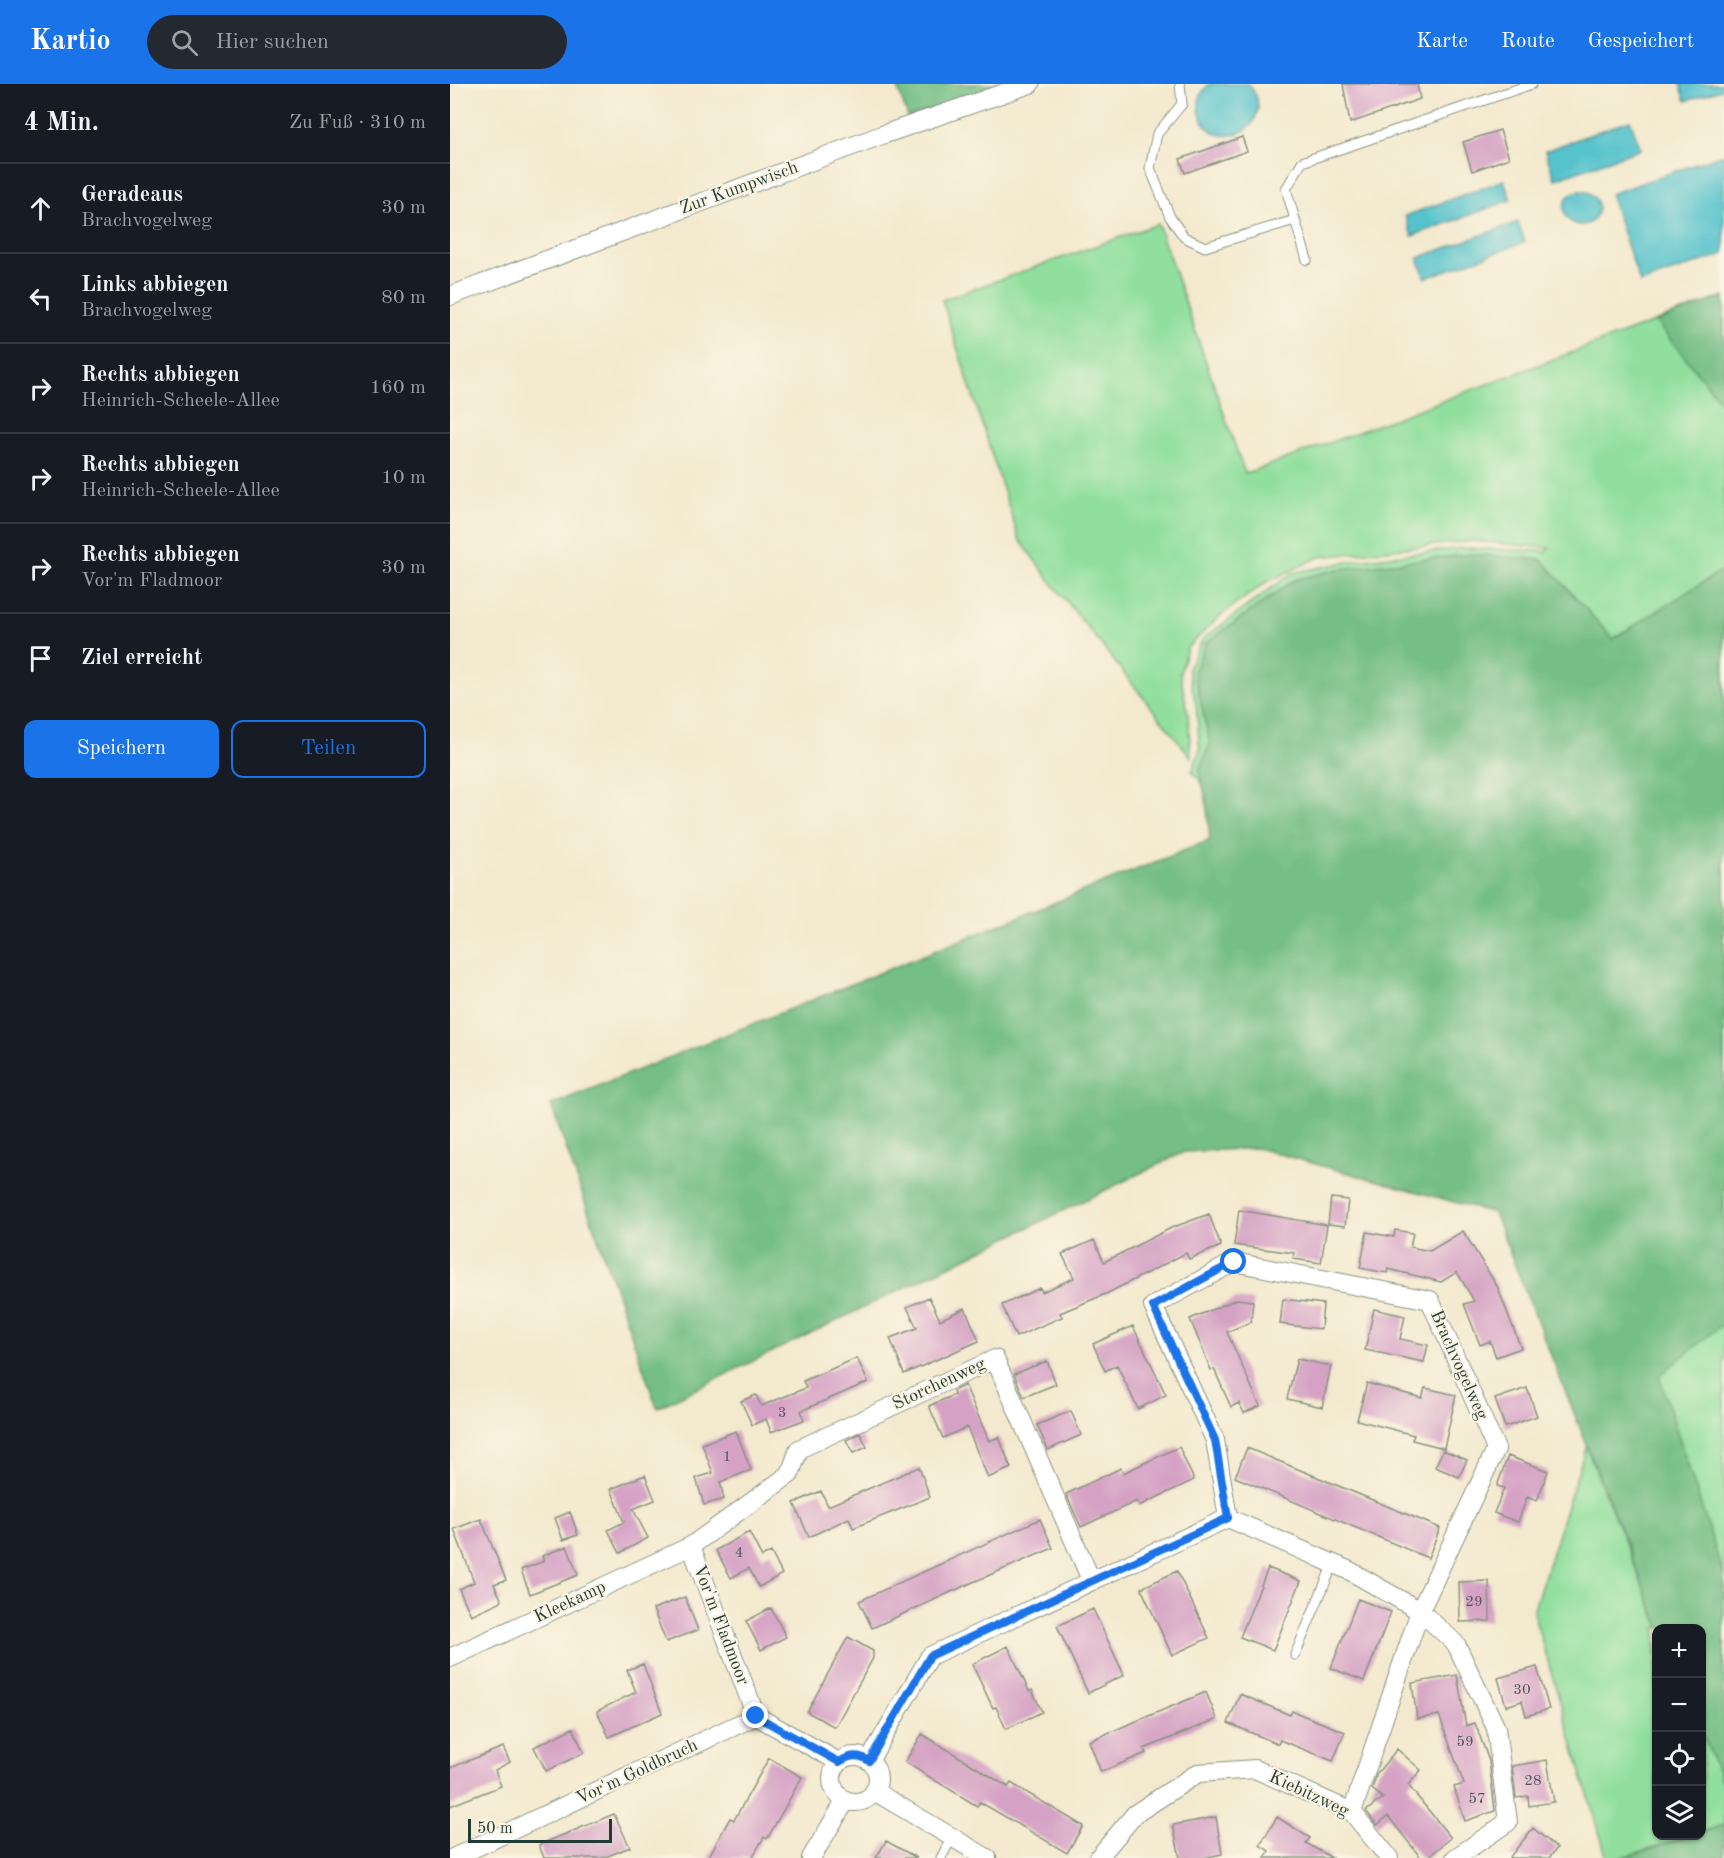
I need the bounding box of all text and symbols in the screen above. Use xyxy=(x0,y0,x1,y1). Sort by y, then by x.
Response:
search box xyxy=(147,15,567,69)
icon: search xyxy=(168,26,201,59)
text: Kartio xyxy=(30,28,111,56)
text: Hier suchen xyxy=(216,31,329,53)
text: Karte xyxy=(1416,31,1468,52)
text: Route xyxy=(1501,31,1555,52)
text: Gespeichert xyxy=(1588,31,1694,52)
text: 4 Min. xyxy=(24,110,99,136)
text: Zu Fuß · 310 m xyxy=(289,113,426,133)
street label: Zur Kumpwisch xyxy=(677,158,801,218)
text: Geradeaus xyxy=(81,184,183,206)
icon: ahead xyxy=(24,192,57,225)
text: 30 m xyxy=(381,198,426,218)
text: Brachvogelweg xyxy=(81,211,212,231)
text: Links abbiegen xyxy=(81,274,229,296)
icon: left xyxy=(24,282,57,315)
text: 80 m xyxy=(381,288,426,308)
text: Brachvogelweg xyxy=(81,301,212,321)
text: Rechts abbiegen xyxy=(81,364,240,386)
icon: right xyxy=(24,372,57,405)
text: 160 m xyxy=(370,378,426,398)
text: Heinrich-Scheele-Allee xyxy=(81,391,280,411)
text: Rechts abbiegen xyxy=(81,454,240,476)
icon: right xyxy=(24,462,57,495)
text: 10 m xyxy=(381,468,426,488)
text: Heinrich-Scheele-Allee xyxy=(81,481,280,501)
text: Rechts abbiegen xyxy=(81,544,240,566)
icon: right xyxy=(24,552,57,585)
text: 30 m xyxy=(381,558,426,578)
text: Vor'm Fladmoor xyxy=(81,571,222,591)
icon: arrive xyxy=(24,642,57,675)
text: Ziel erreicht xyxy=(81,647,202,669)
button: Speichern xyxy=(24,720,219,778)
button: Teilen xyxy=(231,720,426,778)
route start xyxy=(1220,1248,1246,1274)
street label: Brachvogelweg xyxy=(1427,1307,1491,1423)
street label: Storchenweg xyxy=(890,1354,989,1413)
house number: 3 xyxy=(778,1406,786,1421)
house number: 1 xyxy=(723,1450,731,1465)
house number: 4 xyxy=(735,1546,743,1561)
street label: Vor'm Fladmoor xyxy=(690,1562,752,1688)
street label: Kleekamp xyxy=(531,1578,609,1626)
house number: 29 xyxy=(1465,1595,1483,1610)
map controls xyxy=(1652,1624,1706,1840)
button: + xyxy=(1652,1624,1706,1678)
button: − xyxy=(1652,1678,1706,1732)
house number: 30 xyxy=(1513,1683,1531,1698)
route end xyxy=(742,1702,768,1728)
button: locate xyxy=(1652,1732,1706,1786)
house number: 59 xyxy=(1456,1735,1474,1750)
street label: Vor'm Goldbruch xyxy=(573,1736,701,1808)
street label: Kiebitzweg xyxy=(1266,1768,1352,1820)
house number: 28 xyxy=(1524,1774,1542,1789)
button: layers xyxy=(1652,1786,1706,1840)
house number: 57 xyxy=(1468,1792,1486,1807)
scale bar xyxy=(468,1816,612,1844)
text: 50 m xyxy=(477,1821,513,1837)

